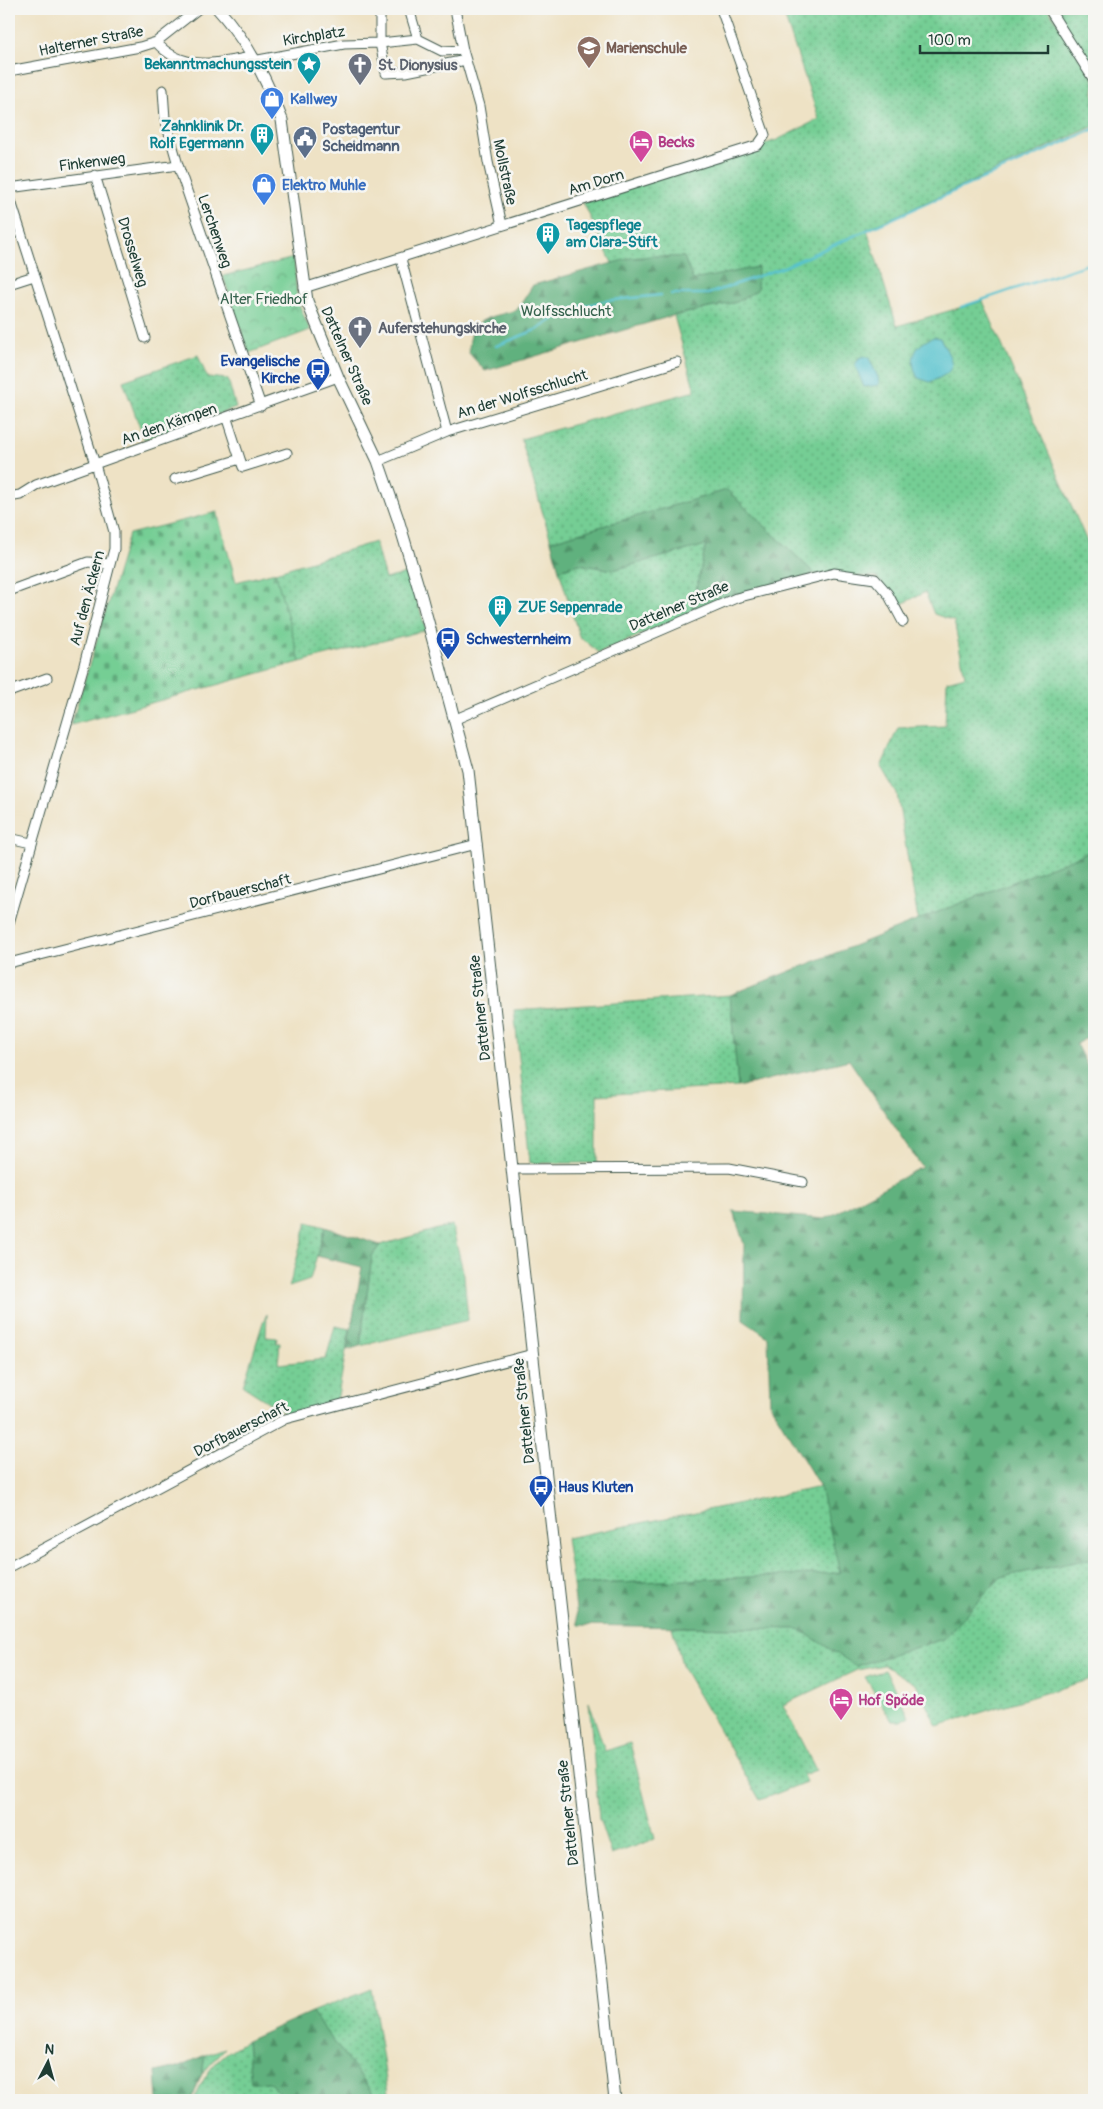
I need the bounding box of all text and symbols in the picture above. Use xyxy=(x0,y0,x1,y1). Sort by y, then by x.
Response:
street label: Halterner Straße xyxy=(37,22,146,61)
street label: Kirchplatz xyxy=(282,22,347,51)
scale bar xyxy=(920,22,1048,54)
text: 100 m xyxy=(928,31,971,50)
school or university icon: Marienschule xyxy=(576,35,602,69)
place label: Marienschule xyxy=(606,39,688,58)
place icon: Bekanntmachungsstein xyxy=(296,51,322,85)
church icon: St. Dionysius xyxy=(347,52,373,86)
place label: Bekanntmachungsstein xyxy=(144,55,293,74)
place label: St. Dionysius xyxy=(378,56,458,75)
shop icon: Kallwey xyxy=(259,86,285,120)
place label: Kallwey xyxy=(290,90,338,109)
place label: Zahnklinik Dr. Rolf Egermann xyxy=(149,117,245,153)
place label: Postagentur Scheidmann xyxy=(322,120,401,156)
building icon: Zahnklinik Dr. Rolf Egermann xyxy=(249,122,275,156)
public building icon: Postagentur Scheidmann xyxy=(292,125,318,159)
hotel icon: Becks xyxy=(628,129,654,163)
place label: Becks xyxy=(658,133,695,152)
street label: Mollstraße xyxy=(488,138,521,207)
street label: Finkenweg xyxy=(58,149,126,176)
street label: Am Dorn xyxy=(566,165,626,200)
shop icon: Elektro Muhle xyxy=(251,172,277,206)
place label: Elektro Muhle xyxy=(282,176,366,195)
street label: Lerchenweg xyxy=(193,192,236,270)
street label: Drosselweg xyxy=(113,215,152,289)
place label: Tagespflege am Clara-Stift xyxy=(565,216,659,252)
building icon: Tagespflege am Clara-Stift xyxy=(535,221,561,255)
park label: Alter Friedhof xyxy=(220,290,308,309)
park label: Wolfsschlucht xyxy=(521,302,612,321)
street label: Dattelner Straße xyxy=(316,304,377,409)
church icon: Auferstehungskirche xyxy=(347,315,373,349)
place label: Auferstehungskirche xyxy=(378,319,507,338)
place label: Evangelische Kirche xyxy=(220,352,301,388)
bus stop icon: Evangelische Kirche xyxy=(305,357,331,391)
street label: An der Wolfsschlucht xyxy=(455,365,591,423)
street label: An den Kämpen xyxy=(119,399,220,450)
street label: Auf den Äckern xyxy=(66,549,109,648)
street label: Dattelner Straße xyxy=(627,577,732,636)
building icon: ZUE Seppenrade xyxy=(487,594,513,628)
place label: ZUE Seppenrade xyxy=(518,598,623,617)
bus stop icon: Schwesternheim xyxy=(435,626,461,660)
place label: Schwesternheim xyxy=(466,630,571,649)
street label: Dorfbauerschaft xyxy=(188,869,294,913)
street label: Dattelner Straße xyxy=(465,954,495,1062)
street label: Dattelner Straße xyxy=(509,1357,539,1465)
street label: Dorfbauerschaft xyxy=(191,1397,293,1461)
bus stop icon: Haus Kluten xyxy=(528,1474,554,1508)
place label: Haus Kluten xyxy=(558,1478,634,1497)
hotel icon: Hof Spöde xyxy=(828,1687,854,1721)
place label: Hof Spöde xyxy=(858,1691,924,1710)
street label: Dattelner Straße xyxy=(553,1759,583,1867)
north arrow xyxy=(22,2036,72,2086)
text: N xyxy=(44,2041,55,2059)

